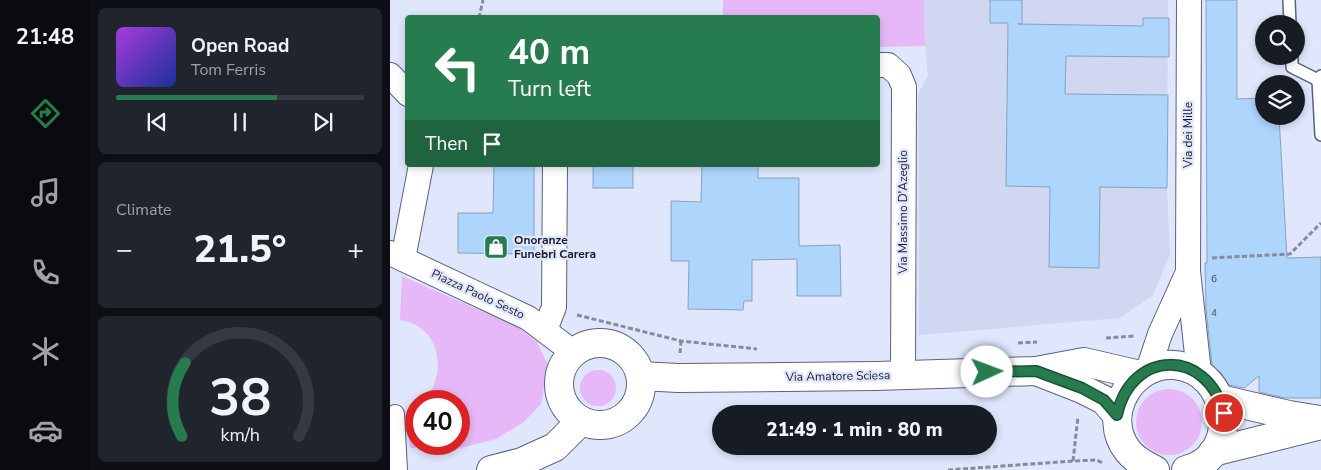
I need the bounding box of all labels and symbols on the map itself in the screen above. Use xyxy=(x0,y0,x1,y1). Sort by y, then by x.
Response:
street label: Via dei Mille xyxy=(1180,102,1196,169)
street label: Via Massimo D'Azeglio xyxy=(895,150,911,275)
place label: Onoranze Funebri Carera xyxy=(514,232,596,262)
shop icon: Onoranze Funebri Carera xyxy=(483,234,509,260)
street label: Piazza Paolo Sesto xyxy=(429,265,527,323)
house number: 6 xyxy=(1211,272,1217,286)
house number: 4 xyxy=(1211,306,1217,320)
position arrow xyxy=(960,345,1012,397)
street label: Via Amatore Sciesa xyxy=(785,367,890,385)
speed limit sign: 40 xyxy=(405,390,470,455)
pin xyxy=(1203,392,1245,434)

